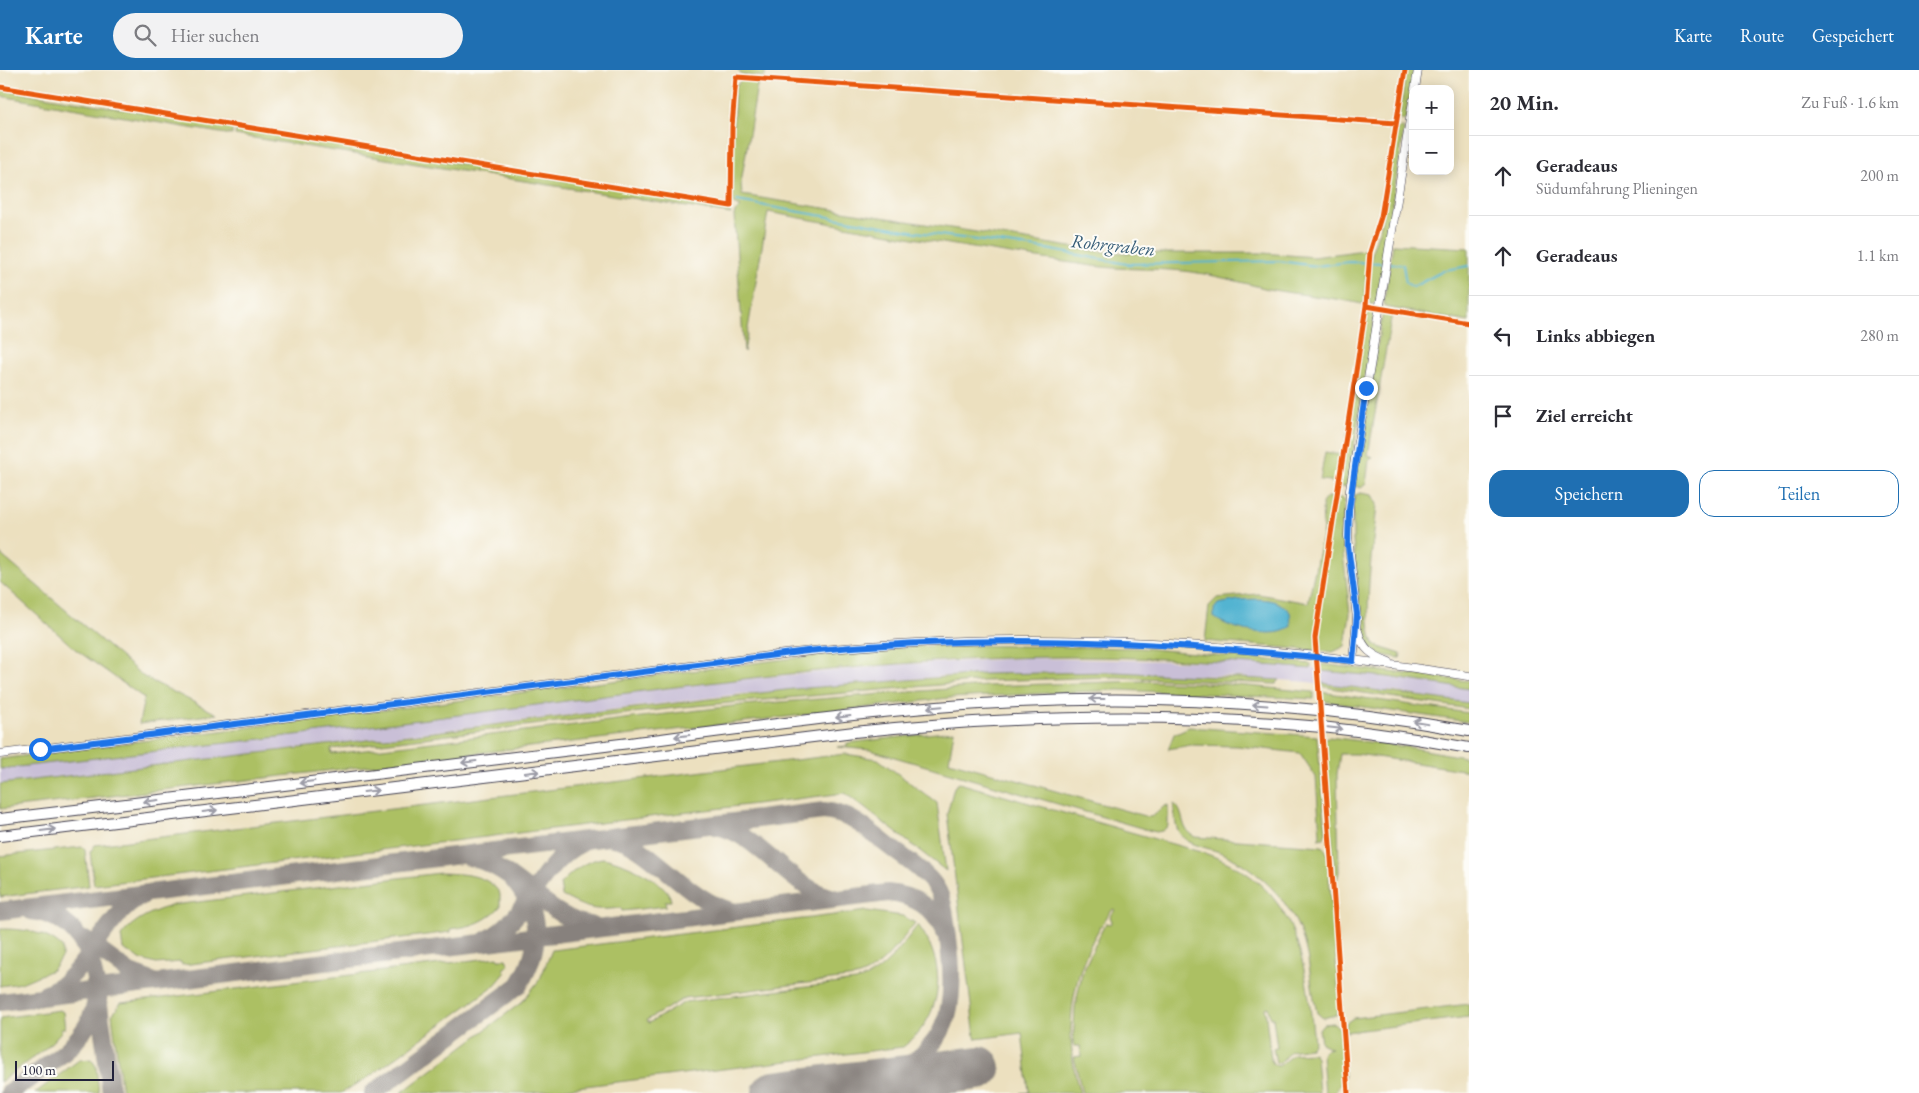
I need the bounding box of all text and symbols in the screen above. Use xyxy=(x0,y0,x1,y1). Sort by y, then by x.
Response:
search box xyxy=(113,13,463,58)
text: Karte xyxy=(25,20,83,51)
icon: search xyxy=(131,21,159,49)
text: Hier suchen xyxy=(171,23,260,48)
text: Karte xyxy=(1674,24,1712,47)
text: Route xyxy=(1740,24,1784,47)
text: Gespeichert xyxy=(1812,24,1894,47)
map controls xyxy=(1409,85,1454,175)
button: + xyxy=(1409,85,1454,130)
text: 20 Min. xyxy=(1489,89,1559,116)
text: Zu Fuß · 1.6 km xyxy=(1801,92,1899,113)
button: − xyxy=(1409,130,1454,175)
text: Geradeaus xyxy=(1536,153,1618,178)
icon: ahead xyxy=(1489,162,1517,190)
text: 200 m xyxy=(1860,165,1899,186)
text: Südumfahrung Plieningen xyxy=(1536,178,1698,199)
water label: Rohrgraben xyxy=(1070,228,1156,262)
icon: ahead xyxy=(1489,242,1517,270)
text: Geradeaus xyxy=(1536,243,1618,268)
text: 1.1 km xyxy=(1857,245,1899,266)
icon: left xyxy=(1489,322,1517,350)
text: Links abbiegen xyxy=(1536,323,1655,348)
text: 280 m xyxy=(1860,325,1899,346)
route end xyxy=(1355,377,1378,400)
icon: arrive xyxy=(1489,402,1517,430)
text: Ziel erreicht xyxy=(1536,403,1633,428)
button: Speichern xyxy=(1489,470,1689,517)
button: Teilen xyxy=(1699,470,1899,517)
one-way arrow xyxy=(1089,694,1106,704)
one-way arrow xyxy=(1252,700,1268,709)
one-way arrow xyxy=(927,703,943,712)
one-way arrow xyxy=(835,712,851,722)
one-way arrow xyxy=(1413,718,1429,728)
one-way arrow xyxy=(1326,723,1342,733)
one-way arrow xyxy=(674,731,690,741)
route start xyxy=(29,738,52,761)
one-way arrow xyxy=(461,757,477,767)
one-way arrow xyxy=(524,766,540,776)
one-way arrow xyxy=(300,777,316,787)
one-way arrow xyxy=(363,786,379,796)
one-way arrow xyxy=(144,796,160,806)
one-way arrow xyxy=(201,806,217,816)
one-way arrow xyxy=(40,825,56,835)
scale bar xyxy=(15,1058,114,1081)
text: 100 m xyxy=(22,1061,56,1079)

